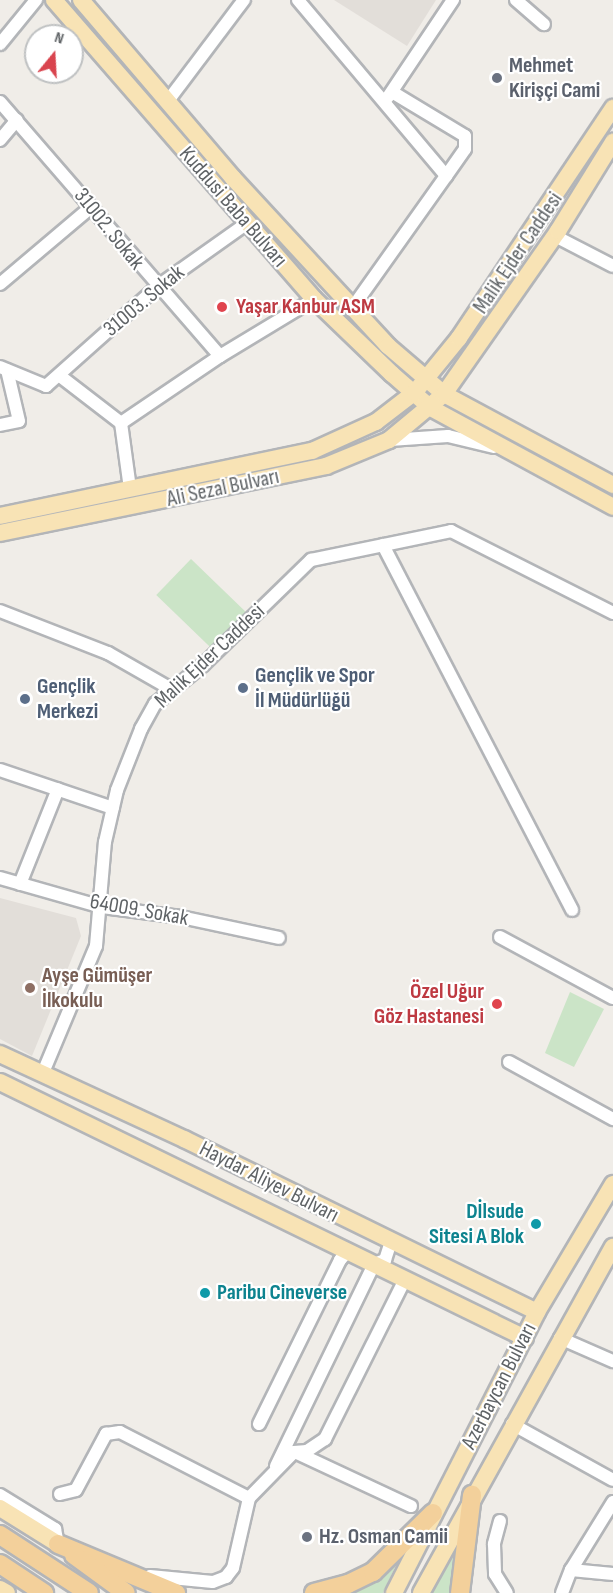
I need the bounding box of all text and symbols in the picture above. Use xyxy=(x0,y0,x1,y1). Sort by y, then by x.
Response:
north arrow xyxy=(24,24,84,84)
text: N xyxy=(52,28,66,49)
place label: Mehmet Kirişçi Cami xyxy=(509,52,600,104)
marker: Mehmet Kirişçi Cami xyxy=(490,71,504,85)
street label: Kuddusi Baba Bulvarı xyxy=(173,141,293,273)
street label: 31002. Sokak xyxy=(68,183,150,275)
street label: Malik Ejder Caddesi xyxy=(468,187,568,319)
street label: 31003. Sokak xyxy=(98,260,190,342)
place label: Yaşar Kanbur ASM xyxy=(236,294,375,320)
marker: Yaşar Kanbur ASM xyxy=(213,298,231,316)
street label: Ali Sezal Bulvarı xyxy=(164,463,282,513)
street label: Malik Ejder Caddesi xyxy=(149,598,271,714)
place label: Gençlik ve Spor İl Müdürlüğü xyxy=(255,662,375,714)
place label: Gençlik Merkezi xyxy=(37,673,98,724)
marker: Gençlik ve Spor İl Müdürlüğü xyxy=(236,681,250,695)
marker: Gençlik Merkezi xyxy=(18,692,32,706)
street label: 64009. Sokak xyxy=(88,888,190,932)
place label: Ayşe Gümüşer İlkokulu xyxy=(42,962,152,1014)
place label: Özel Uğur Göz Hastanesi xyxy=(374,978,484,1030)
marker: Ayşe Gümüşer İlkokulu xyxy=(23,981,37,995)
marker: Özel Uğur Göz Hastanesi xyxy=(488,995,506,1013)
street label: Haydar Aliyev Bulvarı xyxy=(195,1136,343,1228)
place label: Dİlsude Sitesi A Blok xyxy=(429,1198,524,1250)
marker: Dİlsude Sitesi A Blok xyxy=(529,1217,543,1231)
place label: Paribu Cineverse xyxy=(217,1280,347,1306)
marker: Paribu Cineverse xyxy=(198,1286,212,1300)
street label: Azerbaycan Bulvarı xyxy=(456,1318,542,1454)
place label: Hz. Osman Camii xyxy=(319,1524,448,1550)
marker: Hz. Osman Camii xyxy=(300,1530,314,1544)

